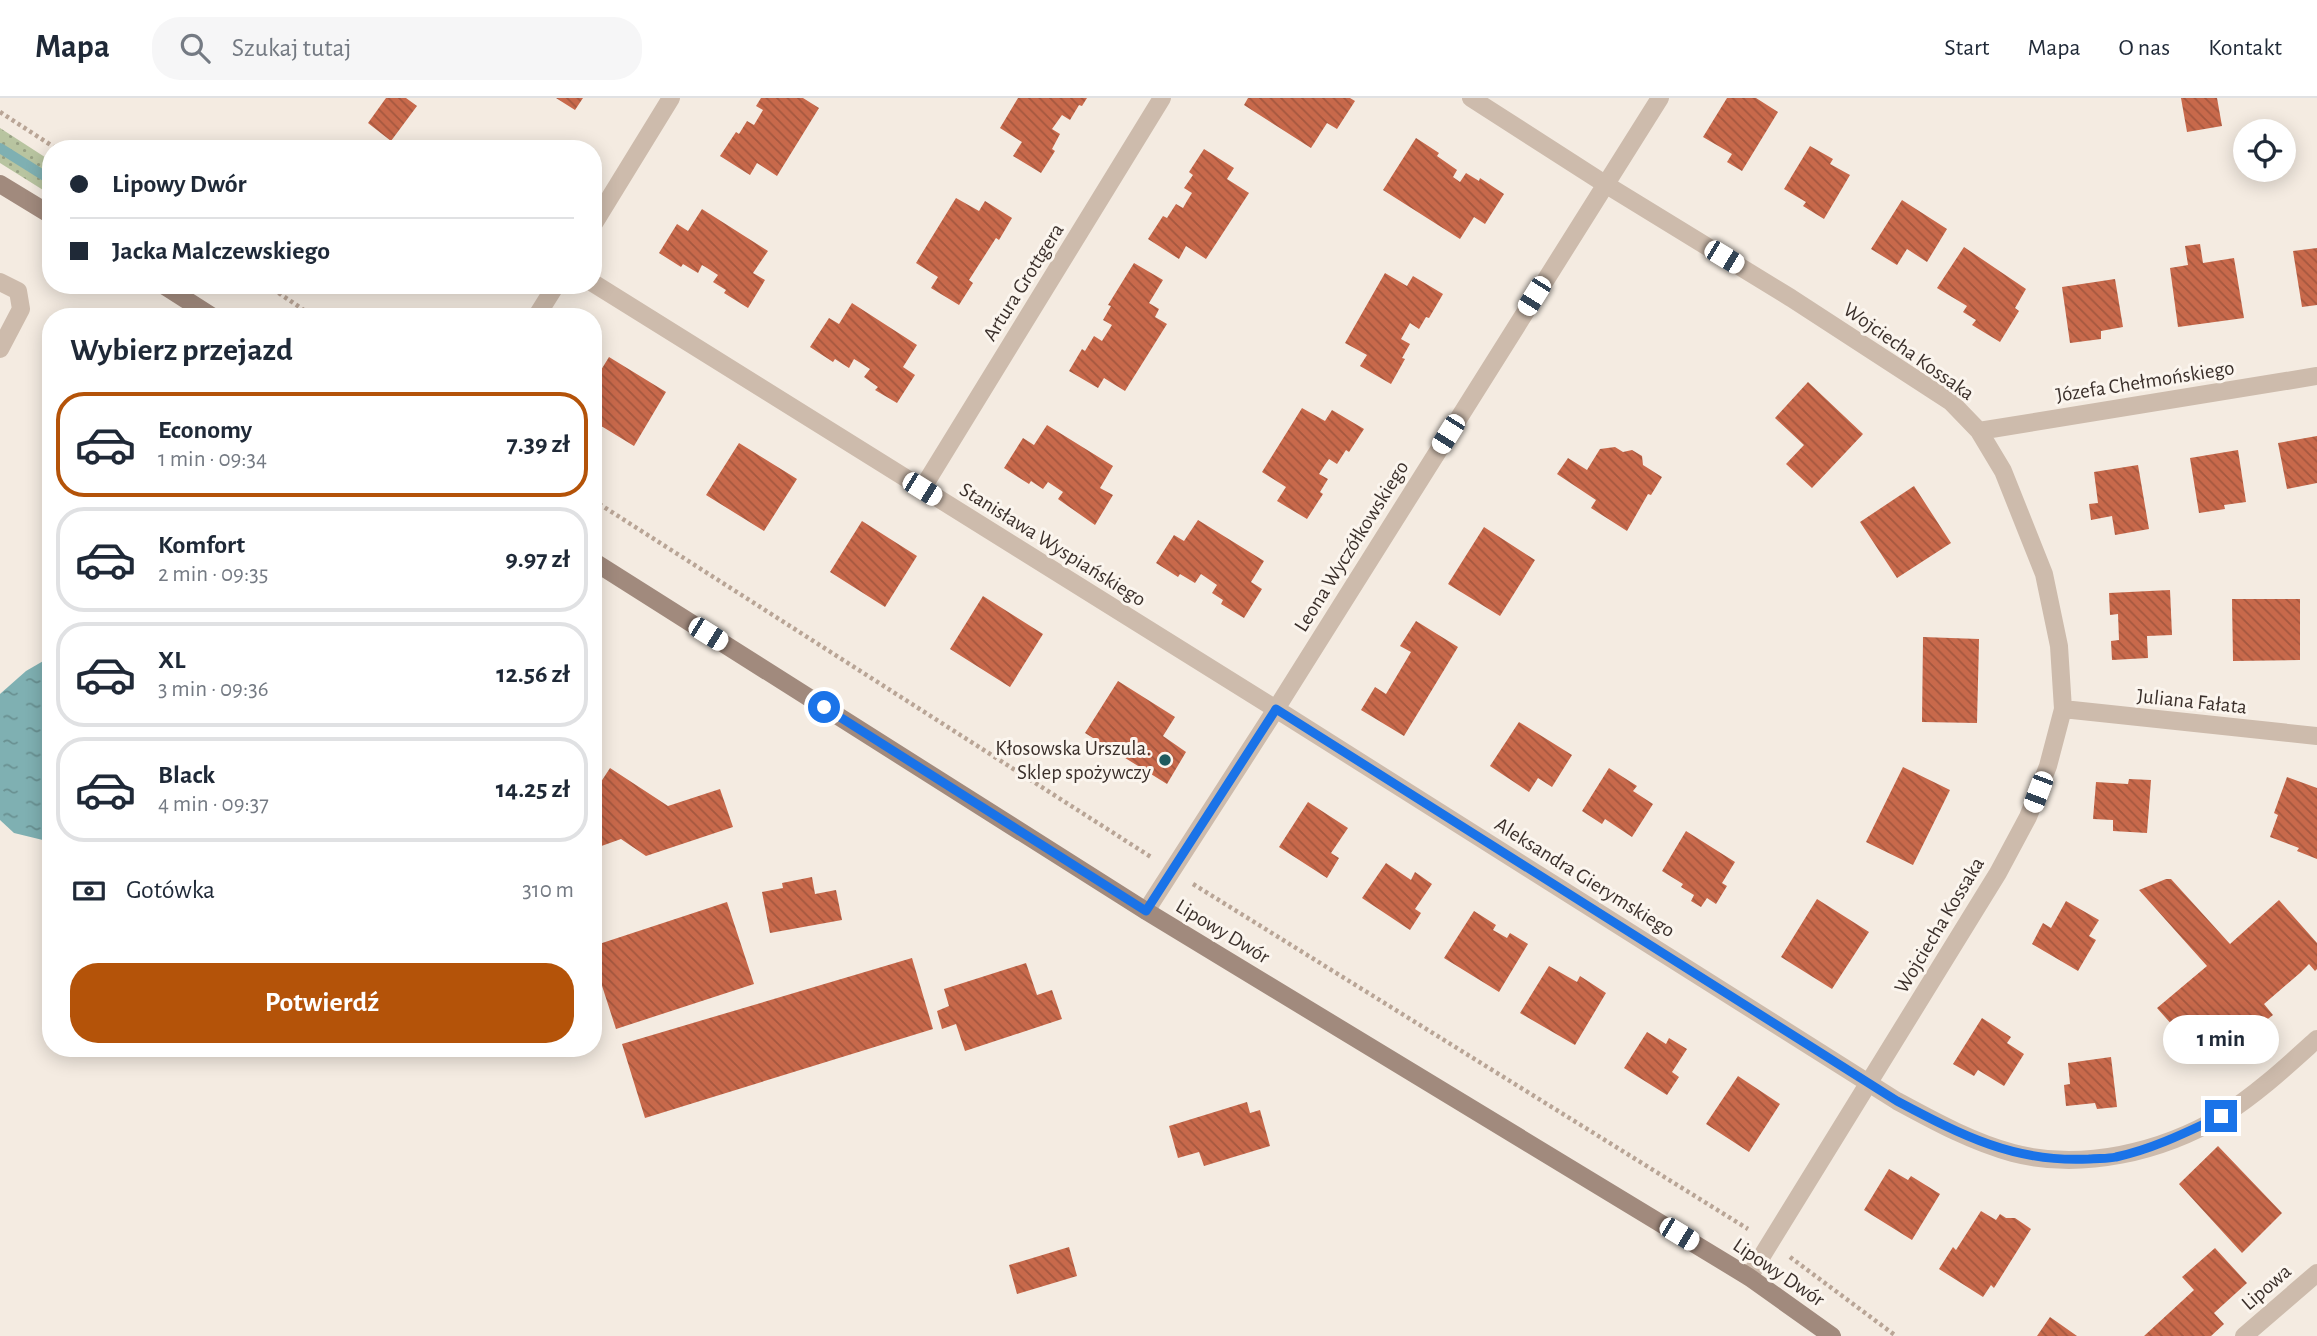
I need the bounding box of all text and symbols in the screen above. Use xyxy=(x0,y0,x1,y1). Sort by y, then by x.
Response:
search box xyxy=(152,17,642,80)
icon: search xyxy=(176,29,214,67)
text: Mapa xyxy=(35,31,110,64)
text: Szukaj tutaj xyxy=(232,35,351,61)
text: Start xyxy=(1944,36,1989,60)
text: Mapa xyxy=(2027,36,2081,60)
text: O nas xyxy=(2119,36,2170,60)
text: Kontakt xyxy=(2208,36,2282,60)
map controls xyxy=(2233,119,2296,182)
button: locate xyxy=(2233,119,2296,182)
text: Lipowy Dwór xyxy=(112,171,246,197)
street label: Artura Grottgera xyxy=(979,220,1068,345)
car xyxy=(1701,237,1748,277)
text: Jacka Malczewskiego xyxy=(112,238,330,264)
car xyxy=(1514,273,1555,319)
street label: Wojciecha Kossaka xyxy=(1840,299,1978,404)
text: Wybierz przejazd xyxy=(70,334,293,366)
street label: Józefa Chełmońskiego xyxy=(2054,357,2236,406)
car xyxy=(1428,411,1469,457)
icon: car xyxy=(74,413,137,476)
text: Economy xyxy=(158,417,252,443)
text: 7.39 zł xyxy=(507,431,570,457)
text: 1 min · 09:34 xyxy=(158,448,267,471)
street label: Leona Wyczółkowskiego xyxy=(1290,457,1413,635)
car xyxy=(899,469,946,509)
street label: Stanisława Wyspiańskiego xyxy=(956,479,1150,610)
icon: car xyxy=(74,528,137,591)
text: Komfort xyxy=(158,532,245,558)
text: 9.97 zł xyxy=(505,546,570,572)
text: 2 min · 09:35 xyxy=(158,563,268,586)
car xyxy=(685,614,732,654)
icon: car xyxy=(74,643,137,706)
text: XL xyxy=(158,647,185,673)
text: 12.56 zł xyxy=(496,661,570,687)
text: 3 min · 09:36 xyxy=(158,678,268,701)
street label: Juliana Fałata xyxy=(2136,685,2248,718)
route start xyxy=(808,691,840,723)
place label: Kłosowska Urszula. Sklep spożywczy xyxy=(995,738,1151,783)
marker: Kłosowska Urszula. Sklep spożywczy xyxy=(1157,752,1173,768)
icon: car xyxy=(74,758,137,821)
text: Black xyxy=(158,762,215,788)
car xyxy=(2021,769,2056,815)
text: 14.25 zł xyxy=(496,776,570,802)
text: 4 min · 09:37 xyxy=(158,793,269,816)
street label: Aleksandra Gierymskiego xyxy=(1491,813,1678,941)
street label: Wojciecha Kossaka xyxy=(1891,854,1988,997)
icon: cash xyxy=(70,872,108,910)
text: Gotówka xyxy=(126,877,215,903)
text: 310 m xyxy=(522,879,574,902)
street label: Lipowy Dwór xyxy=(1172,895,1274,968)
button: Potwierdź xyxy=(70,963,574,1043)
callout: 1 min xyxy=(2163,1014,2279,1063)
text: 1 min xyxy=(2197,1028,2245,1051)
route end xyxy=(2205,1100,2237,1132)
car xyxy=(1656,1214,1703,1254)
street label: Lipowy Dwór xyxy=(1729,1234,1828,1311)
street label: Lipowa xyxy=(2238,1260,2295,1314)

